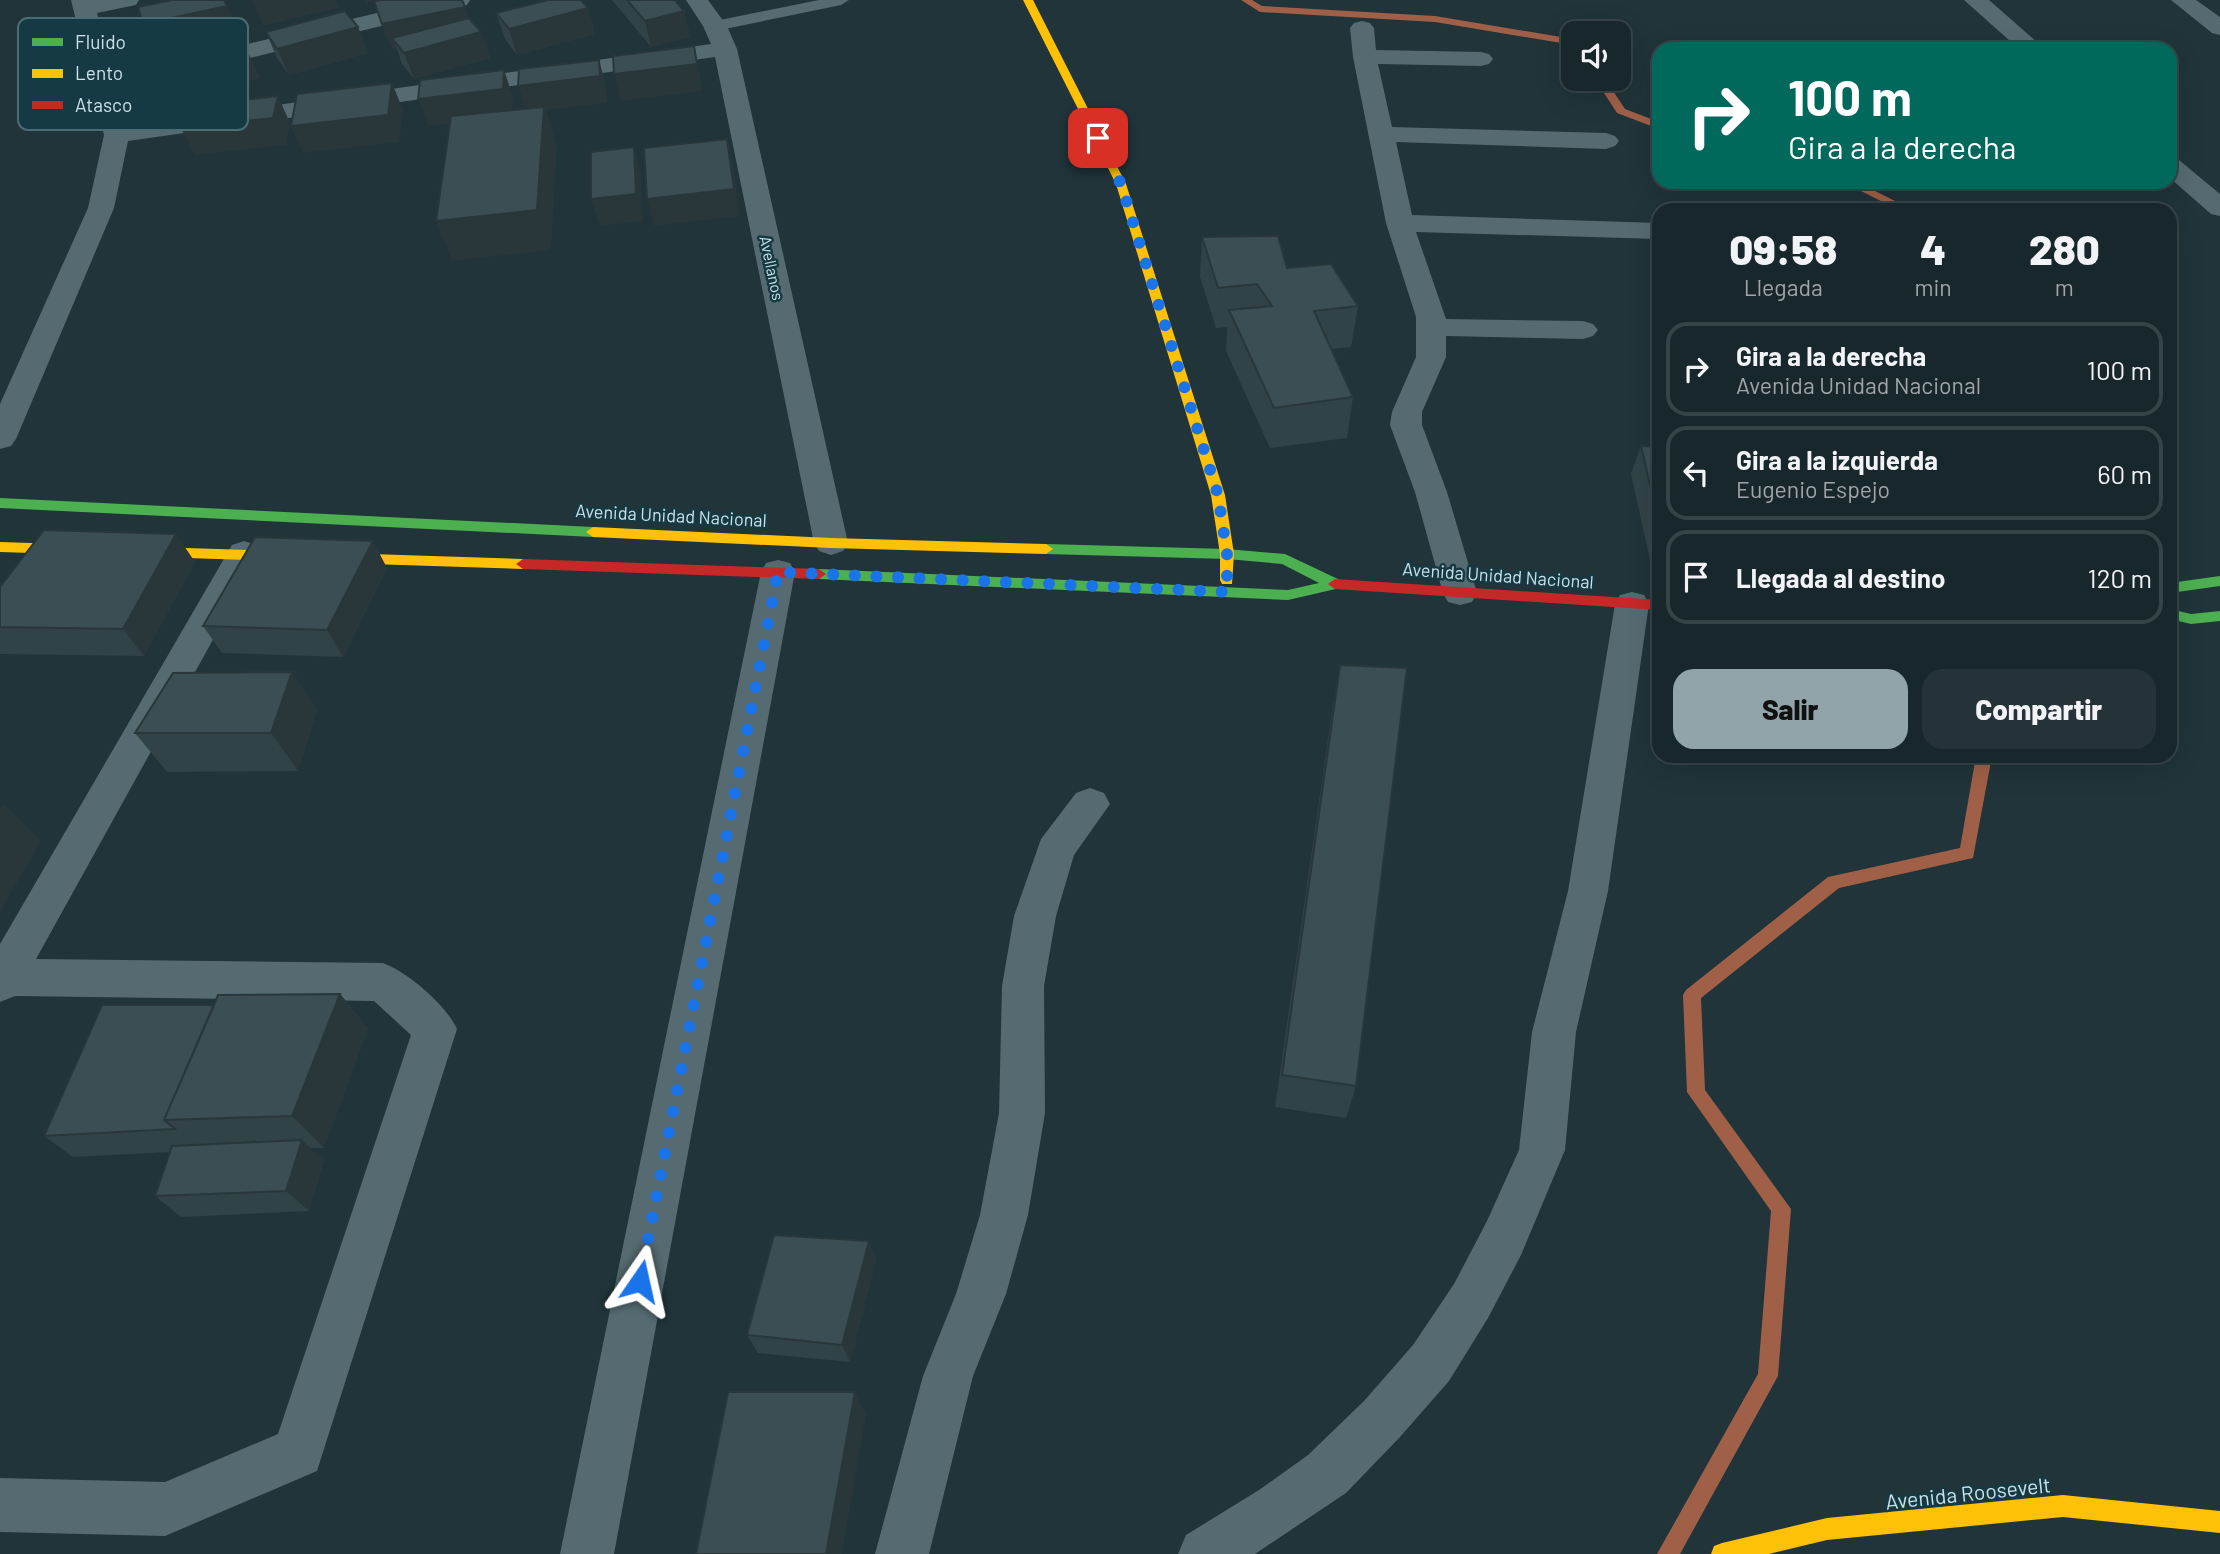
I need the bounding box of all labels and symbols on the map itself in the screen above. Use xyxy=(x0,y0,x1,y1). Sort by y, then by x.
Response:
legend xyxy=(18,18,248,130)
text: Fluido xyxy=(75,30,126,53)
text: Lento xyxy=(75,61,123,84)
text: Atasco xyxy=(75,93,132,116)
pin xyxy=(1068,108,1128,168)
street label: Avellanos xyxy=(756,234,789,302)
street label: Avenida Unidad Nacional xyxy=(575,499,767,531)
street label: Avenida Unidad Nacional xyxy=(1402,557,1594,593)
position arrow xyxy=(603,1244,677,1318)
street label: Avenida Roosevelt xyxy=(1884,1471,2052,1514)

